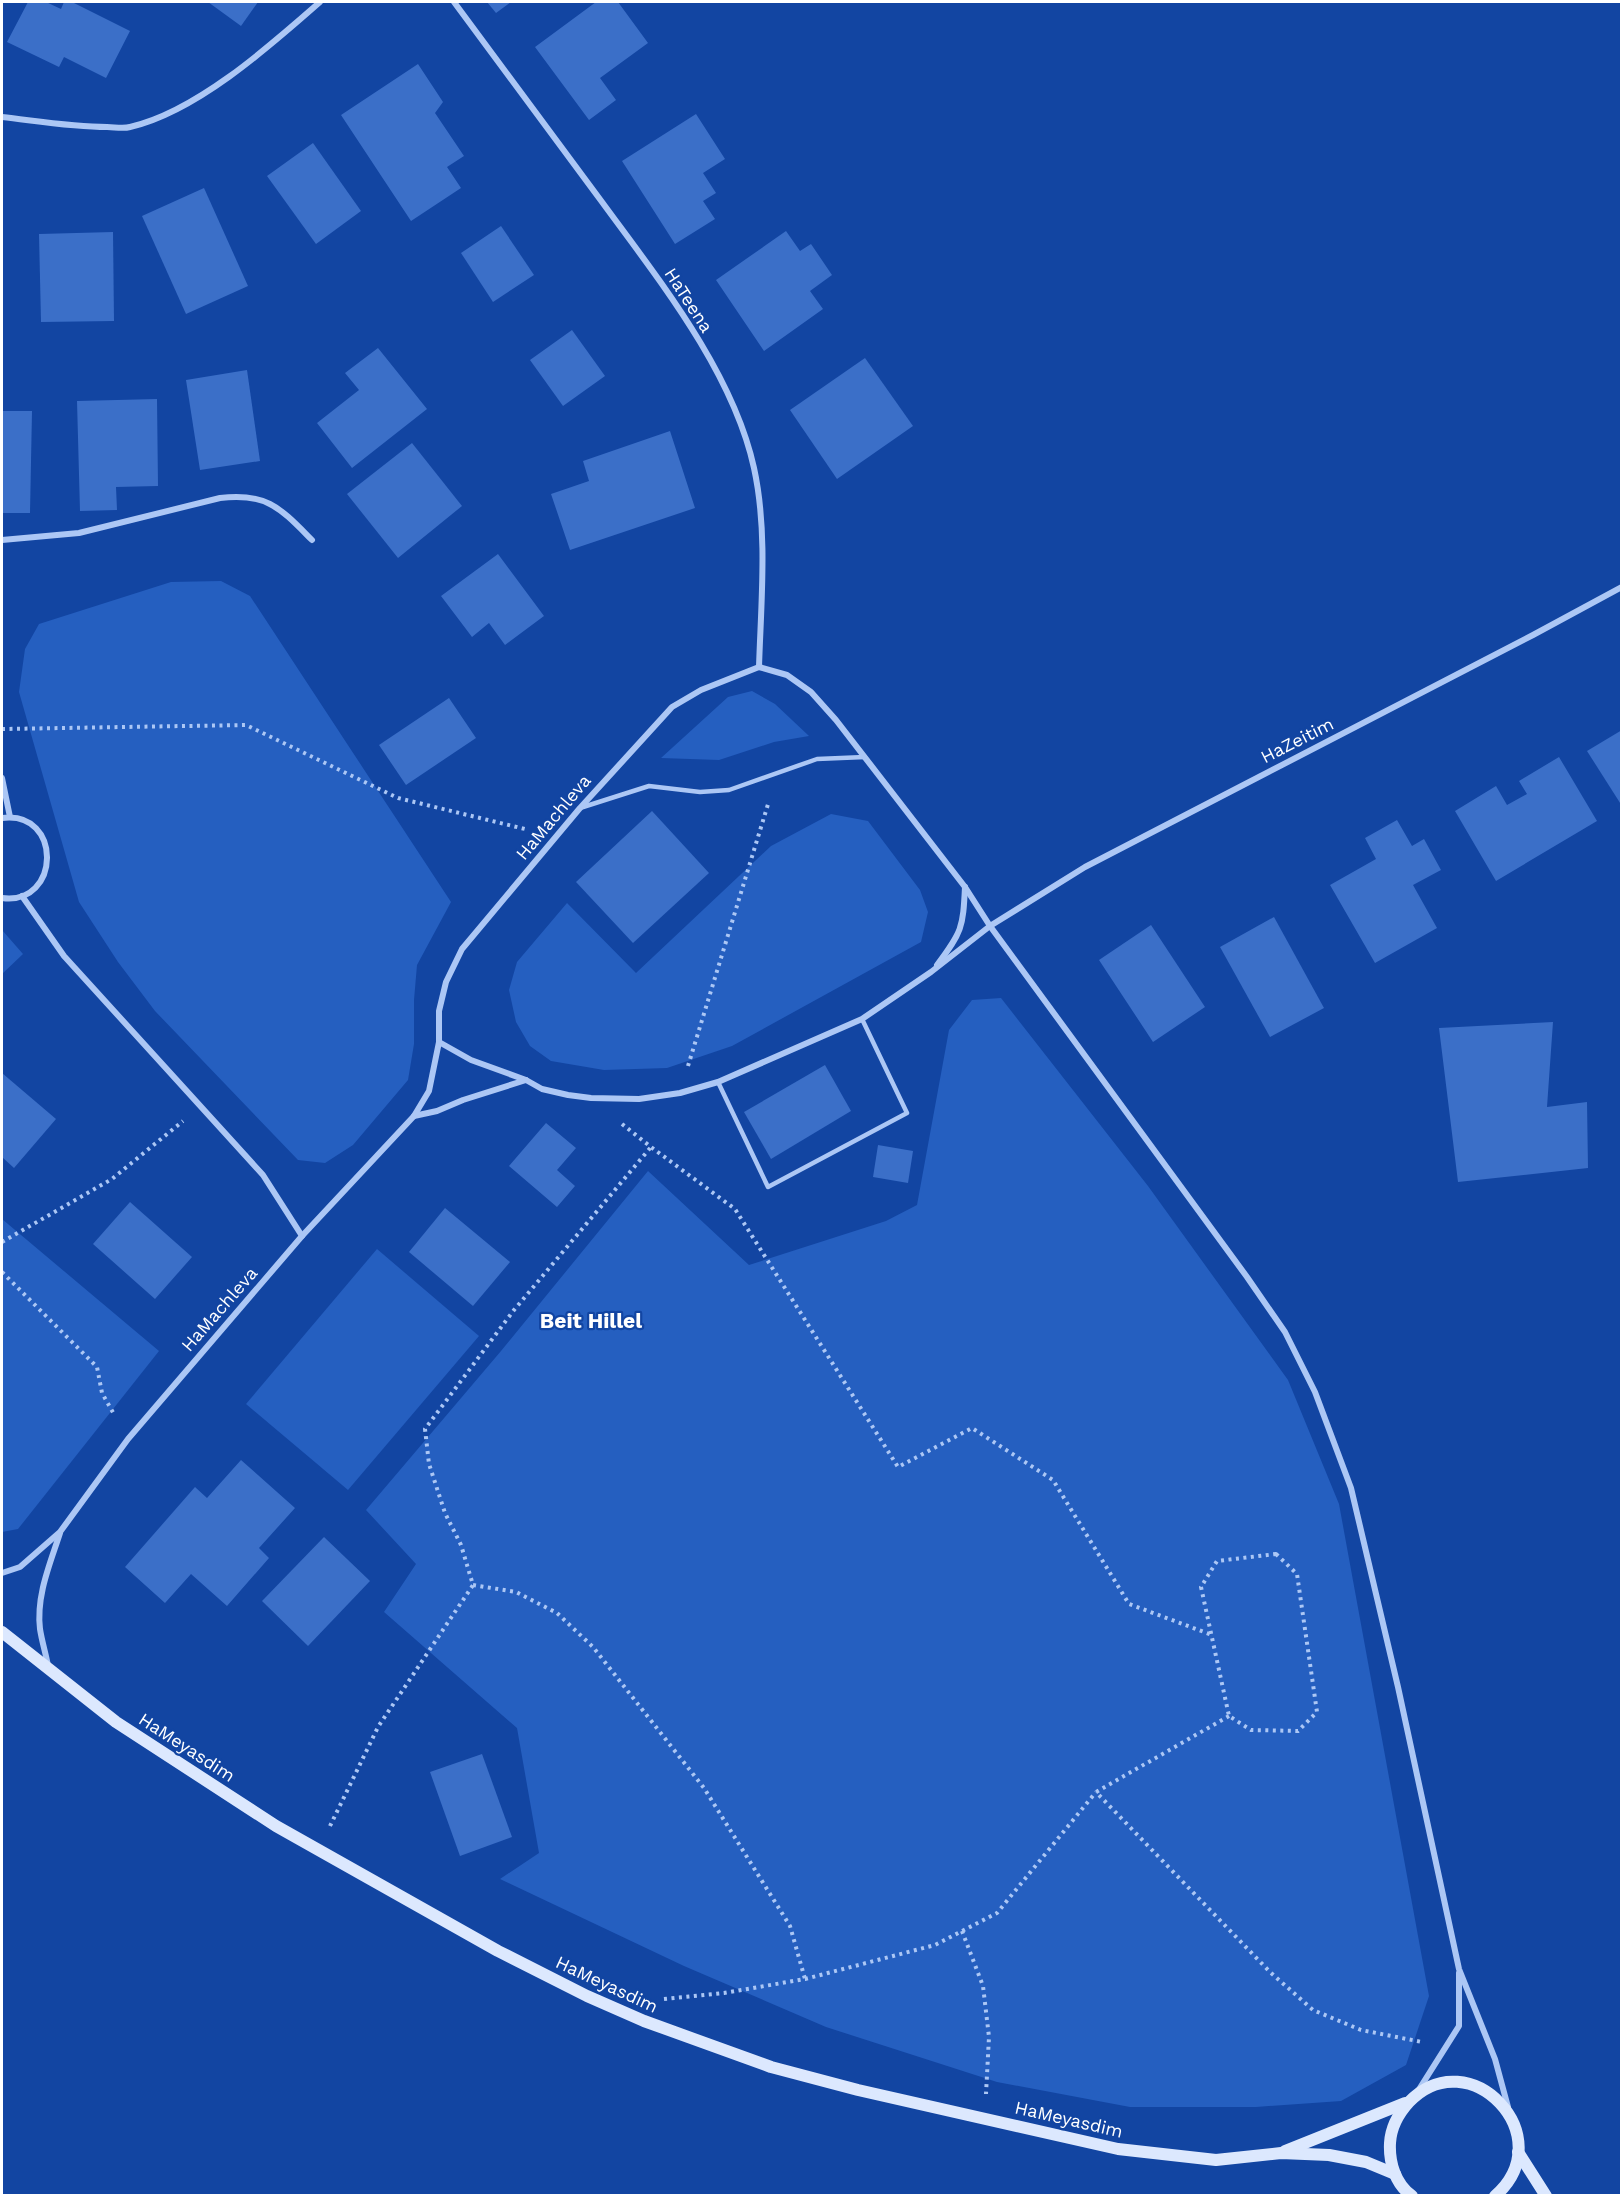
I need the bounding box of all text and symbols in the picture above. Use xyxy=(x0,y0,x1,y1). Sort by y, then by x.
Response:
street label: HaTeena xyxy=(660,264,718,336)
street label: HaZeitim xyxy=(1257,713,1337,767)
street label: HaMachleva xyxy=(511,770,595,864)
street label: HaMachleva xyxy=(177,1263,261,1355)
district label: Beit Hillel xyxy=(540,1308,642,1333)
street label: HaMeyasdim xyxy=(135,1708,239,1786)
street label: HaMeyasdim xyxy=(553,1951,661,2017)
street label: HaMeyasdim xyxy=(1013,2096,1125,2142)

